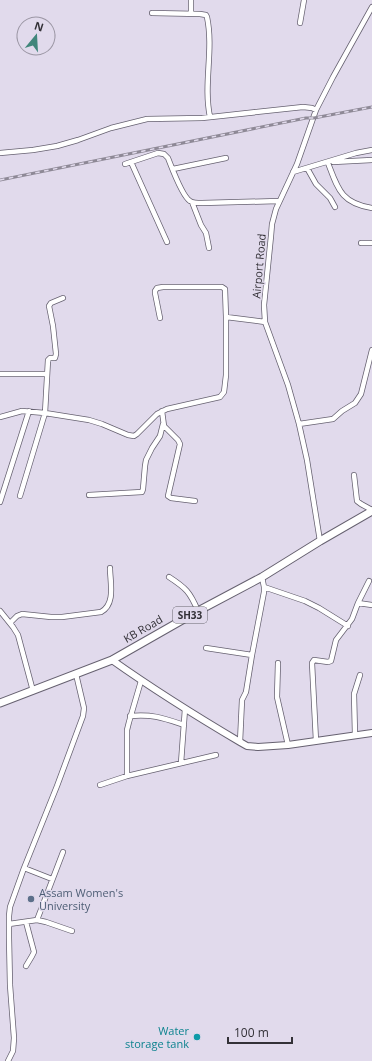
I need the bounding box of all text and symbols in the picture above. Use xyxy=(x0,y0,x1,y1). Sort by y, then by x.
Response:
north arrow xyxy=(16,16,56,56)
text: N xyxy=(33,17,46,35)
street label: Airport Road xyxy=(248,233,269,299)
road number: SH33 xyxy=(173,607,207,623)
street label: KB Road xyxy=(120,611,165,646)
place label: Assam Women's University xyxy=(39,885,123,913)
marker: Assam Women's University xyxy=(26,894,36,904)
scale bar xyxy=(228,1019,292,1045)
place label: Water storage tank xyxy=(125,1023,189,1051)
text: 100 m xyxy=(234,1024,269,1041)
marker: Water storage tank xyxy=(192,1032,202,1042)

